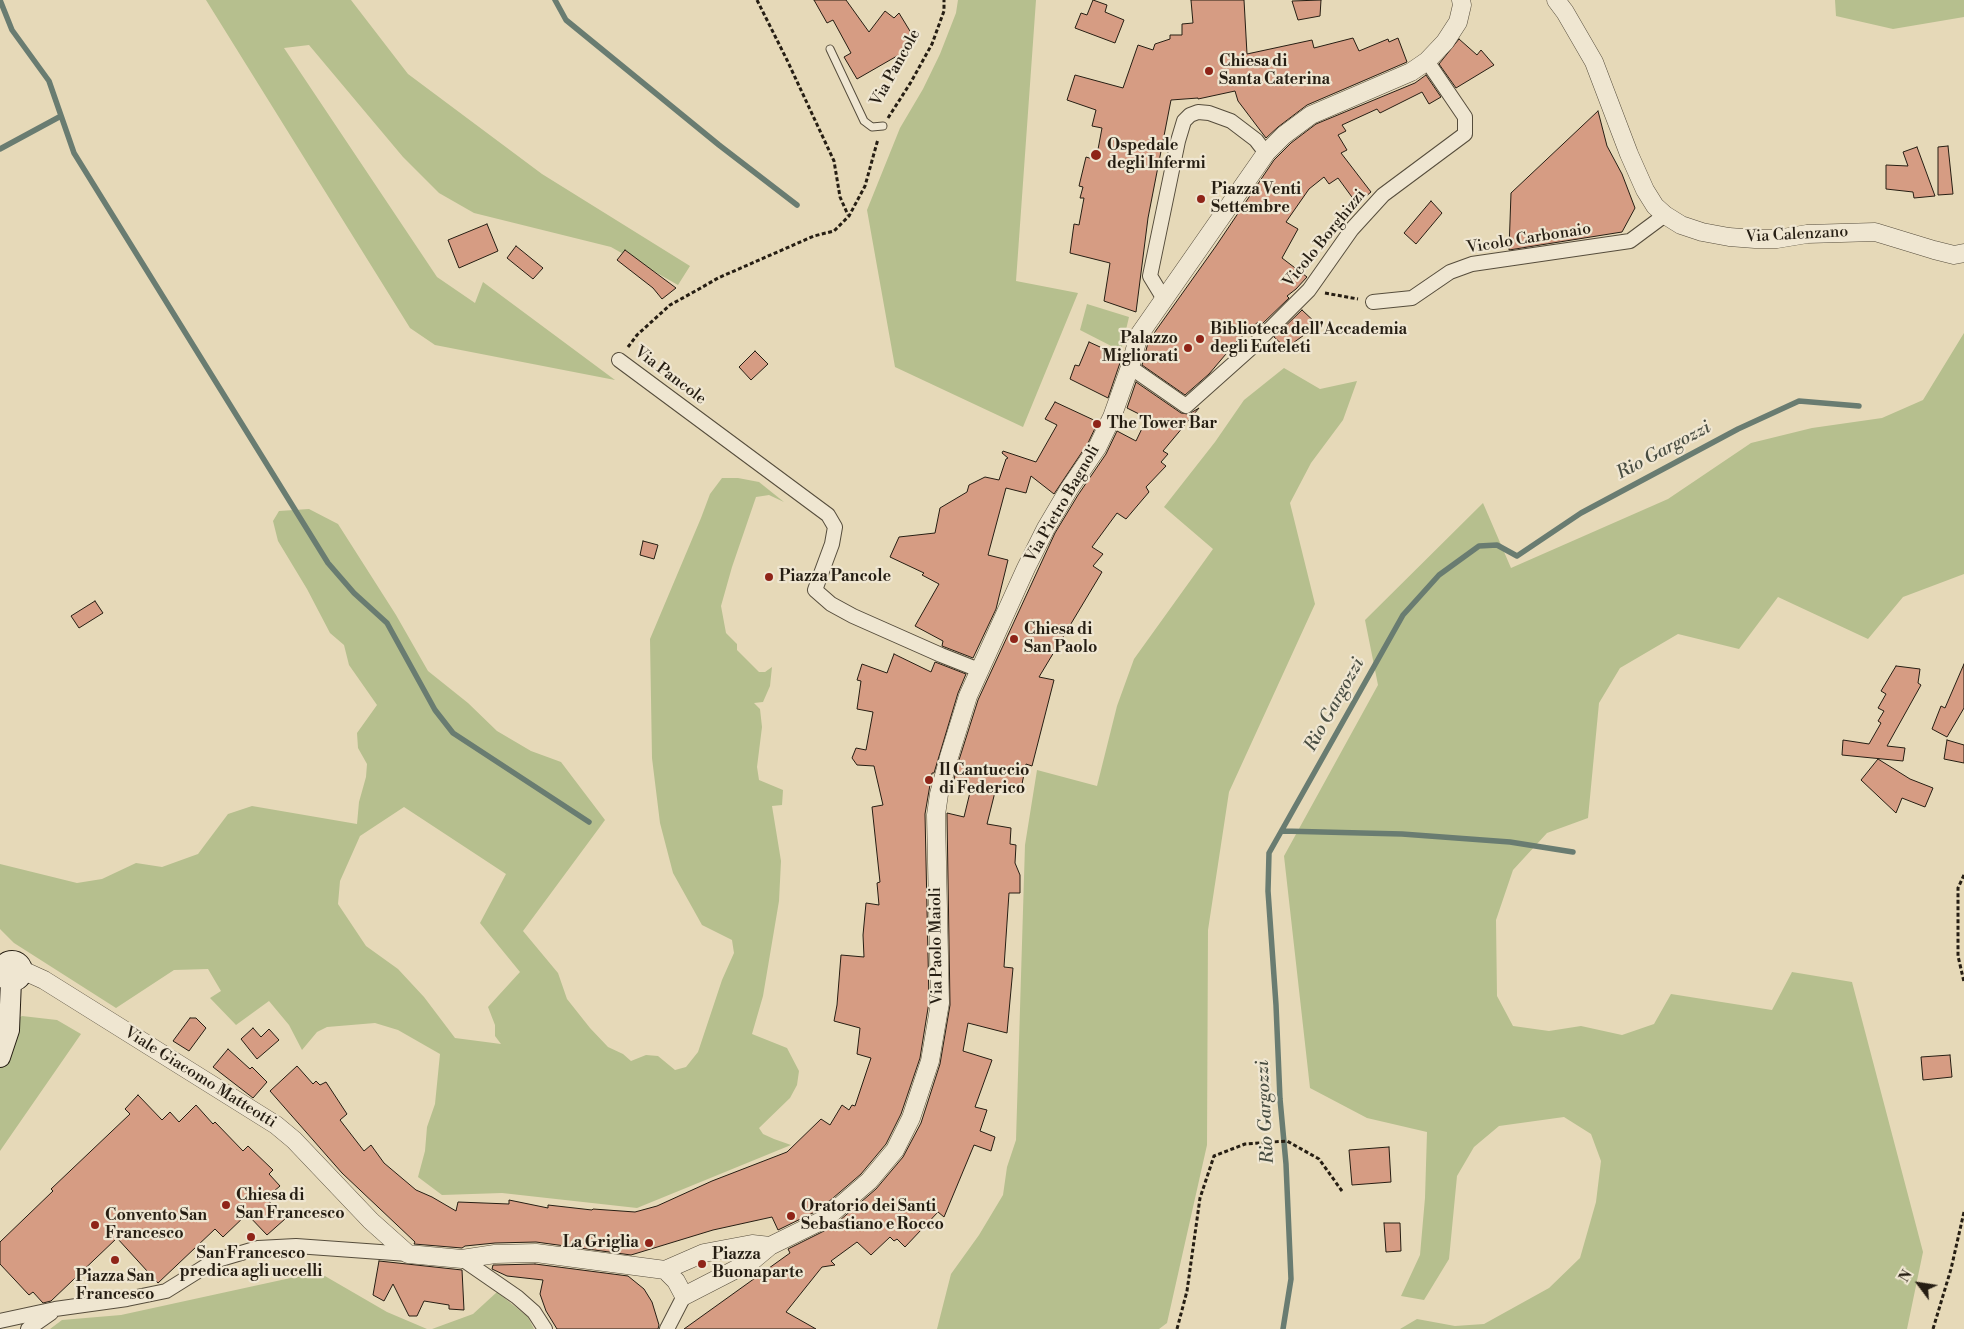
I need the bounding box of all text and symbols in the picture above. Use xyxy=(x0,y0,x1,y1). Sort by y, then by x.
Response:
street label: Via Pancole xyxy=(867,26,925,110)
place label: Chiesa di Santa Caterina xyxy=(1219,52,1330,90)
marker: Chiesa di Santa Caterina xyxy=(1203,65,1215,77)
place label: Ospedale degli Infermi xyxy=(1107,136,1206,174)
marker: Ospedale degli Infermi xyxy=(1089,148,1103,162)
place label: Piazza Venti Settembre xyxy=(1211,180,1301,218)
street label: Vicolo Borghizzi xyxy=(1280,186,1370,292)
marker: Piazza Venti Settembre xyxy=(1195,193,1207,205)
street label: Vicolo Carbonaio xyxy=(1465,220,1593,258)
street label: Via Calenzano xyxy=(1745,223,1849,247)
place label: Biblioteca dell'Accademia degli Euteleti xyxy=(1210,320,1407,358)
place label: Palazzo Migliorati xyxy=(1102,329,1178,367)
marker: Biblioteca dell'Accademia degli Euteleti xyxy=(1194,333,1206,345)
marker: Palazzo Migliorati xyxy=(1182,342,1194,354)
street label: Via Pancole xyxy=(630,343,710,409)
place label: The Tower Bar xyxy=(1107,414,1217,434)
water label: Rio Gargozzi xyxy=(1613,417,1715,485)
marker: The Tower Bar xyxy=(1091,418,1103,430)
street label: Via Pietro Bagnoli xyxy=(1022,442,1104,566)
place label: Piazza Pancole xyxy=(779,567,891,587)
marker: Piazza Pancole xyxy=(763,571,775,583)
place label: Chiesa di San Paolo xyxy=(1024,620,1097,658)
marker: Chiesa di San Paolo xyxy=(1008,633,1020,645)
water label: Rio Gargozzi xyxy=(1300,655,1370,755)
place label: Il Cantuccio di Federico xyxy=(939,761,1029,799)
marker: Il Cantuccio di Federico xyxy=(923,774,935,786)
street label: Via Paolo Maioli xyxy=(926,887,948,1005)
street label: Viale Giacomo Matteotti xyxy=(120,1023,280,1133)
water label: Rio Gargozzi xyxy=(1253,1060,1279,1164)
place label: Chiesa di San Francesco xyxy=(236,1186,345,1224)
place label: Oratorio dei Santi Sebastiano e Rocco xyxy=(801,1197,944,1235)
marker: Chiesa di San Francesco xyxy=(220,1199,232,1211)
place label: Convento San Francesco xyxy=(105,1206,207,1244)
marker: Oratorio dei Santi Sebastiano e Rocco xyxy=(785,1210,797,1222)
marker: Convento San Francesco xyxy=(89,1219,101,1231)
marker: San Francesco predica agli uccelli xyxy=(245,1231,257,1243)
place label: La Griglia xyxy=(563,1233,639,1253)
marker: La Griglia xyxy=(643,1237,655,1249)
place label: San Francesco predica agli uccelli xyxy=(180,1244,322,1282)
place label: Piazza Buonaparte xyxy=(712,1245,803,1283)
marker: Piazza San Francesco xyxy=(109,1254,121,1266)
marker: Piazza Buonaparte xyxy=(696,1258,708,1270)
north arrow xyxy=(1894,1259,1944,1309)
place label: Piazza San Francesco xyxy=(76,1267,154,1305)
text: N xyxy=(1896,1267,1917,1286)

